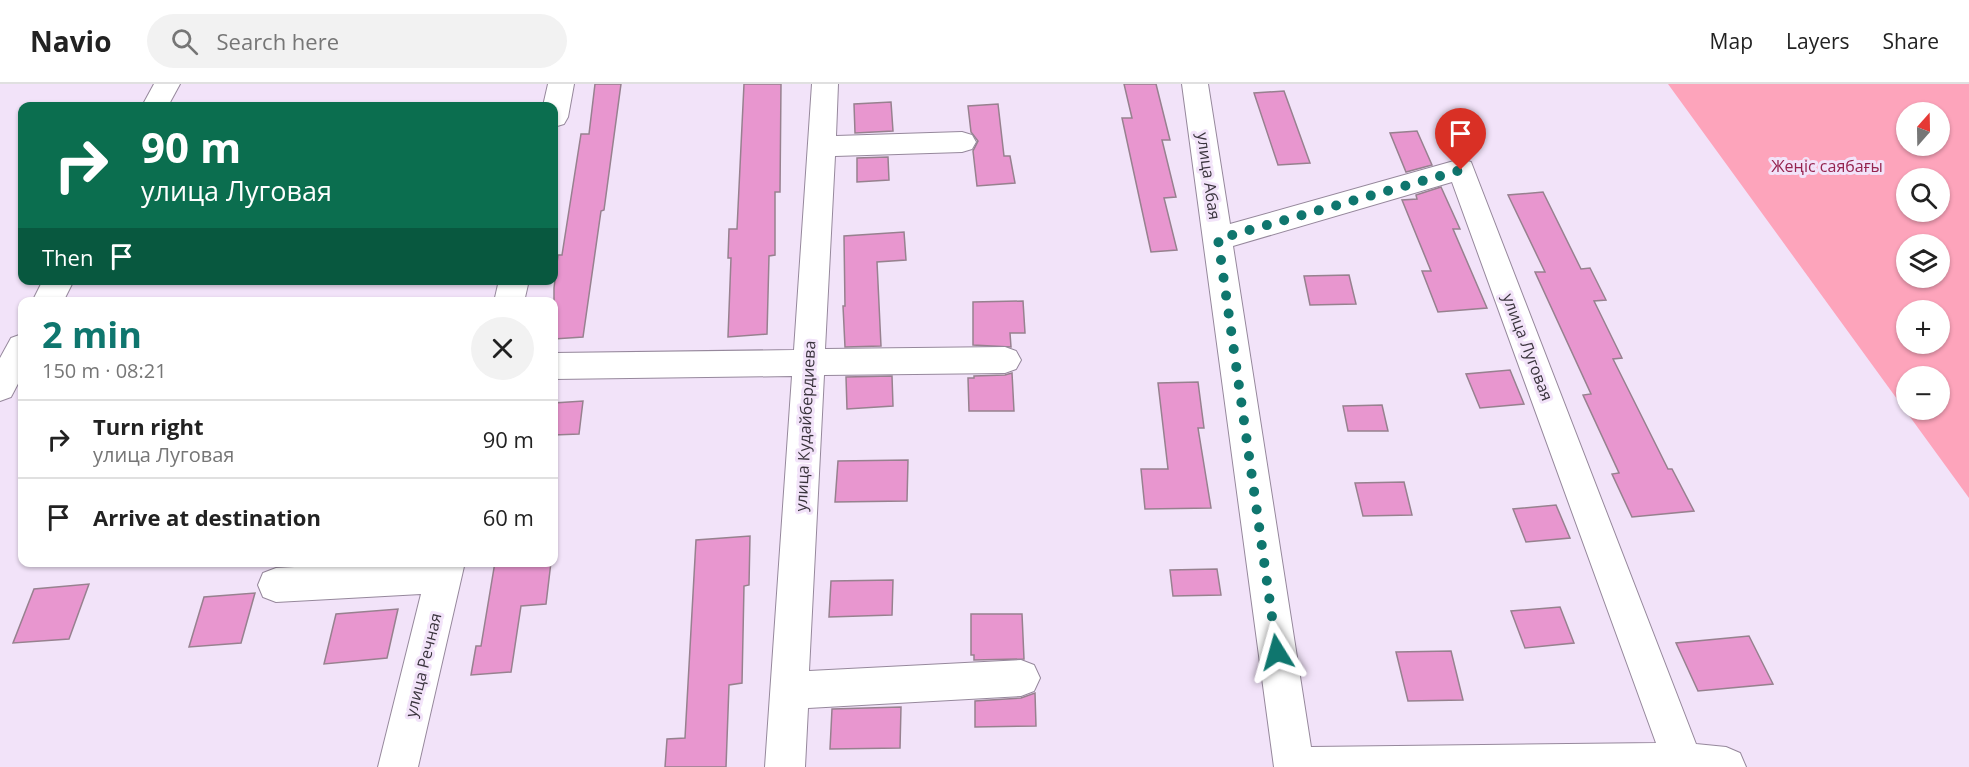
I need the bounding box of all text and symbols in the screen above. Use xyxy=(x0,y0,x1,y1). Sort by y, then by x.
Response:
search box xyxy=(147,14,567,68)
text: Navio xyxy=(30,22,111,60)
icon: search xyxy=(168,25,201,58)
text: Search here xyxy=(216,26,339,56)
text: Map xyxy=(1710,27,1753,55)
text: Layers xyxy=(1786,27,1850,55)
text: Share xyxy=(1883,27,1939,55)
north arrow xyxy=(1896,102,1950,156)
map controls xyxy=(1896,102,1950,420)
pin xyxy=(1435,108,1486,170)
icon: arrive xyxy=(1444,117,1477,150)
text: 90 m xyxy=(141,118,241,175)
icon: right xyxy=(42,126,120,204)
street label: улица Абая xyxy=(1192,131,1226,221)
park label: Жеңіс саябағы xyxy=(1771,155,1883,177)
button: search xyxy=(1896,168,1950,222)
text: улица Луговая xyxy=(141,172,332,209)
button: layers xyxy=(1896,234,1950,288)
icon: arrive xyxy=(105,240,138,273)
text: Then xyxy=(42,242,93,272)
street label: улица Луговая xyxy=(1497,290,1559,404)
button: + xyxy=(1896,300,1950,354)
text: 2 min xyxy=(42,310,142,359)
button: close xyxy=(471,317,534,380)
street label: улица Кудайбердиева xyxy=(790,340,820,512)
text: 150 m · 08:21 xyxy=(42,357,167,384)
button: − xyxy=(1896,366,1950,420)
text: Turn right xyxy=(93,411,204,441)
icon: right xyxy=(42,423,75,456)
text: 90 m xyxy=(483,424,534,454)
text: улица Луговая xyxy=(93,441,234,468)
icon: arrive xyxy=(42,501,75,534)
text: Arrive at destination xyxy=(93,502,321,532)
text: 60 m xyxy=(483,502,534,532)
street label: улица Речная xyxy=(399,611,447,719)
position arrow xyxy=(1245,620,1309,684)

